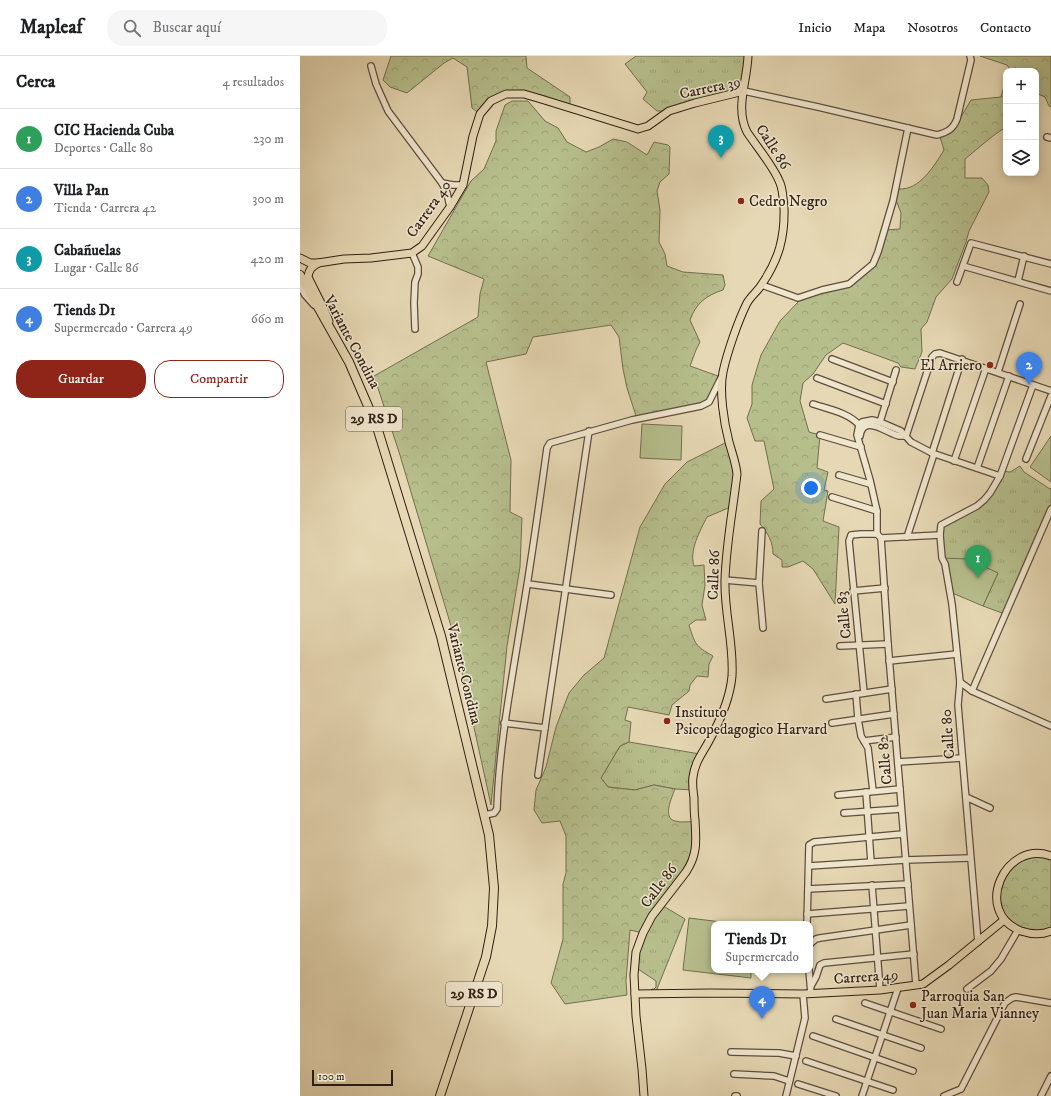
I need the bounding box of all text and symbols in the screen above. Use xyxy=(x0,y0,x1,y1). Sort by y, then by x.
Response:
search box xyxy=(107,10,387,46)
text: Mapleaf xyxy=(20,16,83,39)
icon: search xyxy=(121,17,143,39)
text: Buscar aquí xyxy=(153,18,221,37)
text: Inicio xyxy=(798,19,831,37)
text: Mapa xyxy=(853,19,885,37)
text: Nosotros xyxy=(907,19,958,37)
text: Contacto xyxy=(980,19,1031,37)
map controls xyxy=(1003,68,1039,176)
button: + xyxy=(1003,68,1039,104)
text: Cerca xyxy=(16,71,55,93)
street label: Carrera 39 xyxy=(678,72,742,104)
text: 4 resultados xyxy=(222,74,284,90)
button: − xyxy=(1003,104,1039,140)
text: CIC Hacienda Cuba xyxy=(54,121,174,140)
street label: Calle 86 xyxy=(751,121,795,174)
pin: 3 xyxy=(708,125,734,158)
text: 1 xyxy=(27,131,31,147)
text: 230 m xyxy=(253,131,284,147)
text: Deportes · Calle 80 xyxy=(54,140,153,156)
button: layers xyxy=(1003,140,1039,176)
street label: Carrera 40 xyxy=(402,177,456,241)
text: Villa Pan xyxy=(54,181,109,200)
text: 2 xyxy=(26,191,32,207)
text: 300 m xyxy=(253,191,284,207)
place label: Cedro Negro xyxy=(749,192,827,211)
marker: Cedro Negro xyxy=(736,196,746,206)
text: Tienda · Carrera 42 xyxy=(54,200,156,216)
text: Cabañuelas xyxy=(54,241,121,260)
text: 3 xyxy=(27,251,31,267)
text: 420 m xyxy=(251,251,284,267)
text: Lugar · Calle 86 xyxy=(54,260,138,276)
street label: Variante Condina xyxy=(319,291,385,393)
text: Tiends D1 xyxy=(54,301,116,320)
text: 4 xyxy=(25,311,33,327)
text: 660 m xyxy=(251,311,284,327)
text: Supermercado · Carrera 49 xyxy=(54,320,193,336)
pin: 2 xyxy=(1016,352,1042,385)
place label: El Arriero xyxy=(920,356,982,375)
button: Guardar xyxy=(16,360,146,398)
button: Compartir xyxy=(154,360,284,398)
marker: El Arriero xyxy=(985,360,995,370)
road number: 29 RS D xyxy=(346,407,402,431)
your location xyxy=(801,478,821,498)
pin: 1 xyxy=(965,545,991,578)
street label: Calle 86 xyxy=(704,548,724,600)
street label: Calle 83 xyxy=(832,590,856,640)
street label: Variante Condina xyxy=(442,621,486,727)
place label: Instituto Psicopedagogico Harvard xyxy=(675,703,828,739)
street label: Calle 80 xyxy=(937,708,959,760)
marker: Instituto Psicopedagogico Harvard xyxy=(662,716,672,726)
street label: Calle 82 xyxy=(873,734,897,786)
street label: Calle 86 xyxy=(636,859,682,912)
popup xyxy=(711,921,813,973)
text: Tiends D1 xyxy=(725,930,787,949)
text: Supermercado xyxy=(725,949,799,965)
street label: Carrera 49 xyxy=(833,965,899,989)
road number: 29 RS D xyxy=(446,982,502,1006)
pin: 4 xyxy=(749,986,775,1019)
place label: Parroquia San Juan Maria Vianney xyxy=(919,987,1040,1023)
marker: Parroquia San Juan Maria Vianney xyxy=(908,1000,918,1010)
scale bar xyxy=(312,1068,393,1087)
text: 100 m xyxy=(318,1070,344,1084)

